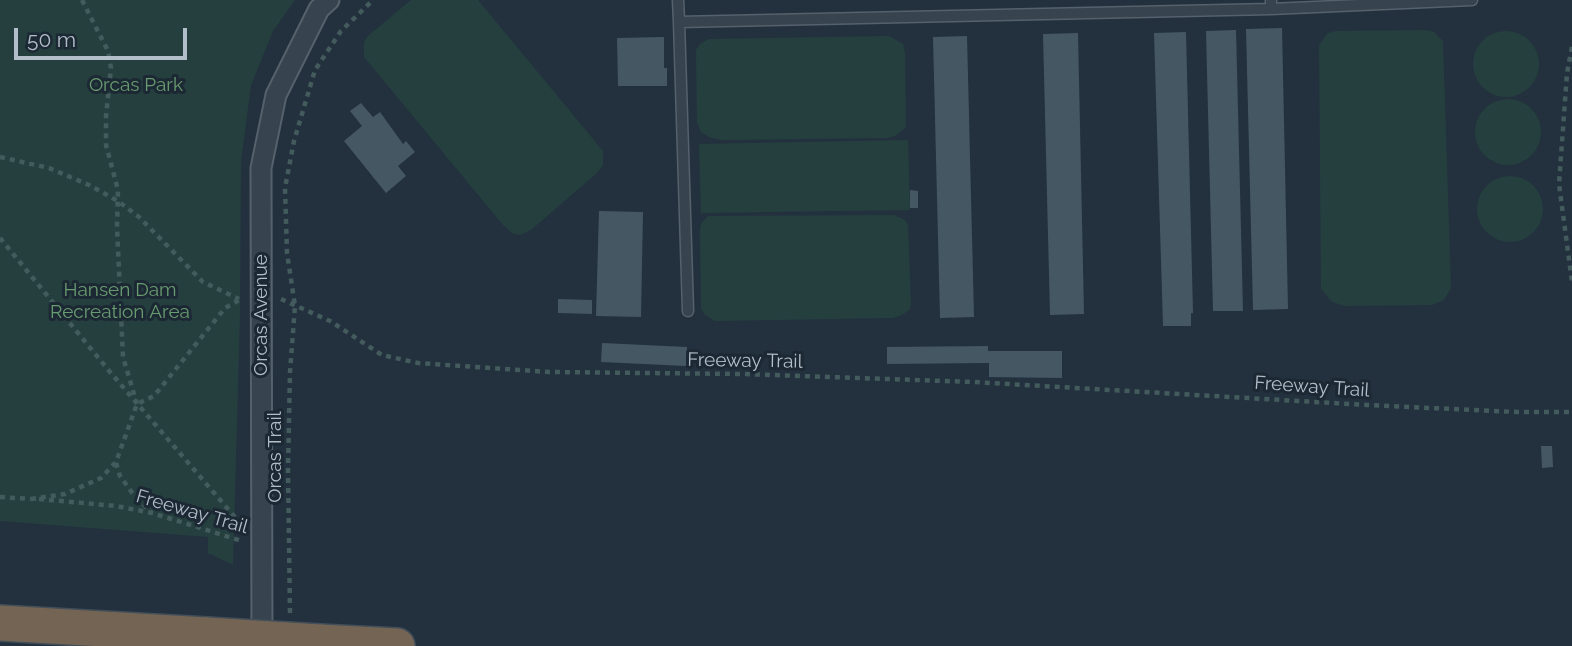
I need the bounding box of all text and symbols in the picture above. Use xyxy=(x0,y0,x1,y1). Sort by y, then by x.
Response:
scale bar xyxy=(18,14,191,58)
text: 50 m xyxy=(27,27,76,52)
park label: Orcas Park xyxy=(89,74,183,96)
street label: Orcas Avenue xyxy=(250,254,272,376)
park label: Hansen Dam Recreation Area xyxy=(50,279,190,323)
street label: Freeway Trail xyxy=(687,349,803,373)
street label: Freeway Trail xyxy=(1254,372,1370,402)
street label: Orcas Trail xyxy=(264,411,286,503)
street label: Freeway Trail xyxy=(133,485,251,539)

